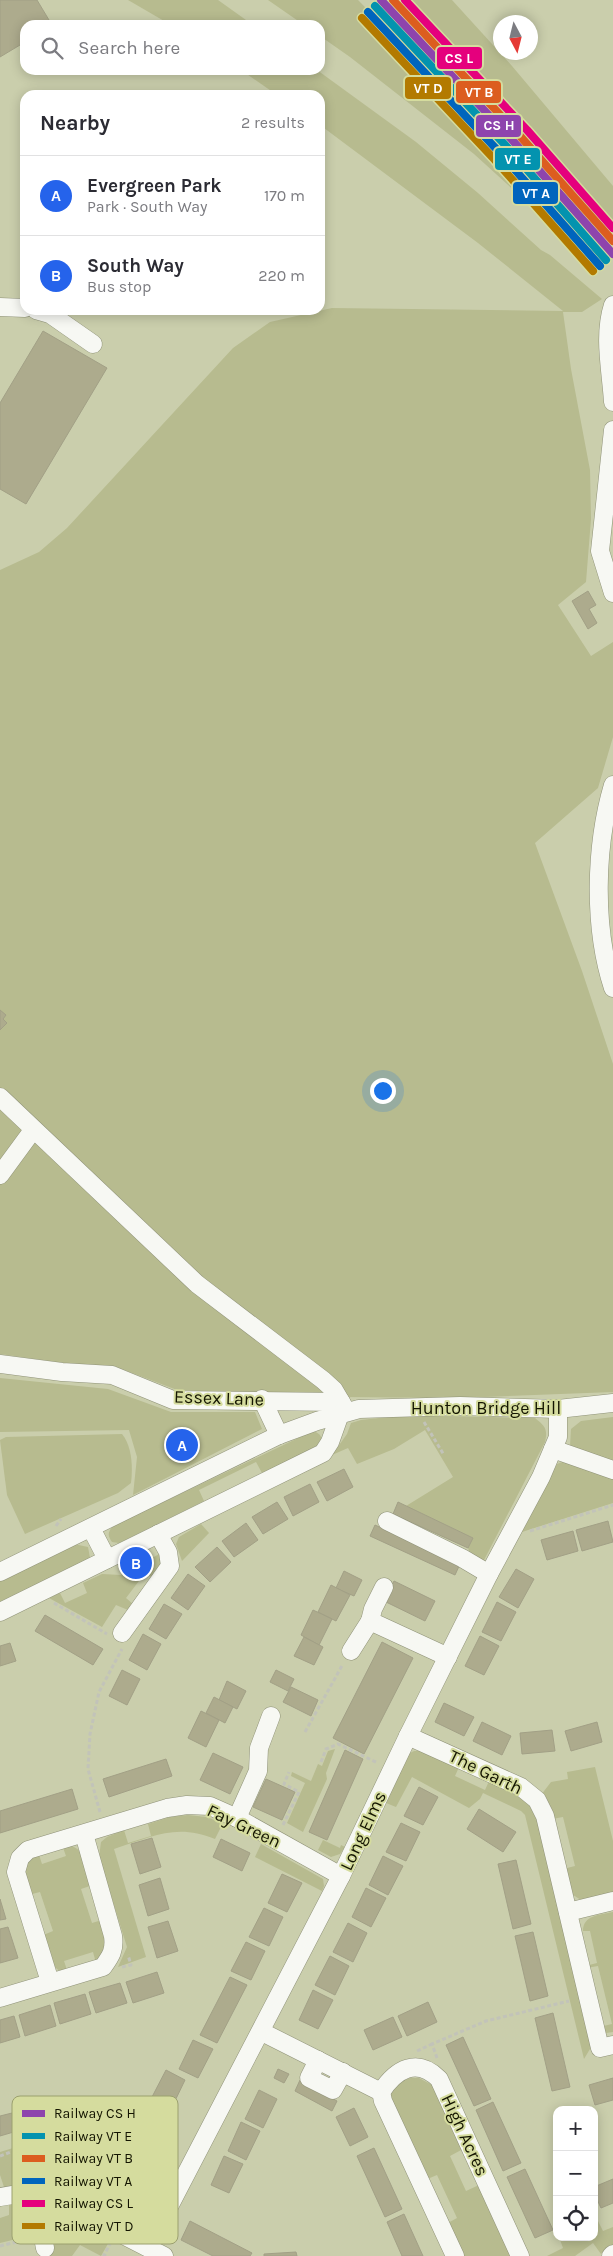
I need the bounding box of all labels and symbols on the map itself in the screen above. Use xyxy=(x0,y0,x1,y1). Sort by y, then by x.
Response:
north arrow xyxy=(493,15,538,60)
line badge: CS L xyxy=(436,46,483,70)
text: CS L xyxy=(445,50,473,67)
line badge: VT D xyxy=(404,76,452,100)
text: VT D xyxy=(413,80,443,97)
line badge: VT B xyxy=(455,80,502,104)
text: VT B xyxy=(465,84,493,101)
line badge: CS H xyxy=(475,114,522,138)
text: CS H xyxy=(483,117,515,134)
line badge: VT E xyxy=(494,147,541,171)
text: VT E xyxy=(504,151,532,168)
line badge: VT A xyxy=(512,181,559,205)
text: VT A xyxy=(522,185,550,202)
your location xyxy=(370,1078,396,1104)
street label: Essex Lane xyxy=(174,1385,264,1411)
street label: Hunton Bridge Hill xyxy=(411,1397,561,1419)
pin: A xyxy=(166,1426,198,1464)
pin: B xyxy=(120,1544,152,1582)
street label: The Garth xyxy=(446,1745,526,1799)
street label: Long Elms xyxy=(335,1788,391,1874)
street label: Fay Green xyxy=(204,1799,284,1853)
street label: High Acres xyxy=(437,2091,493,2179)
legend xyxy=(12,2096,178,2244)
text: Railway CS H xyxy=(54,2105,136,2122)
text: Railway VT E xyxy=(54,2128,132,2145)
text: Railway VT B xyxy=(54,2150,133,2167)
text: Railway VT A xyxy=(54,2173,132,2190)
text: Railway CS L xyxy=(54,2195,133,2212)
text: Railway VT D xyxy=(54,2218,134,2235)

